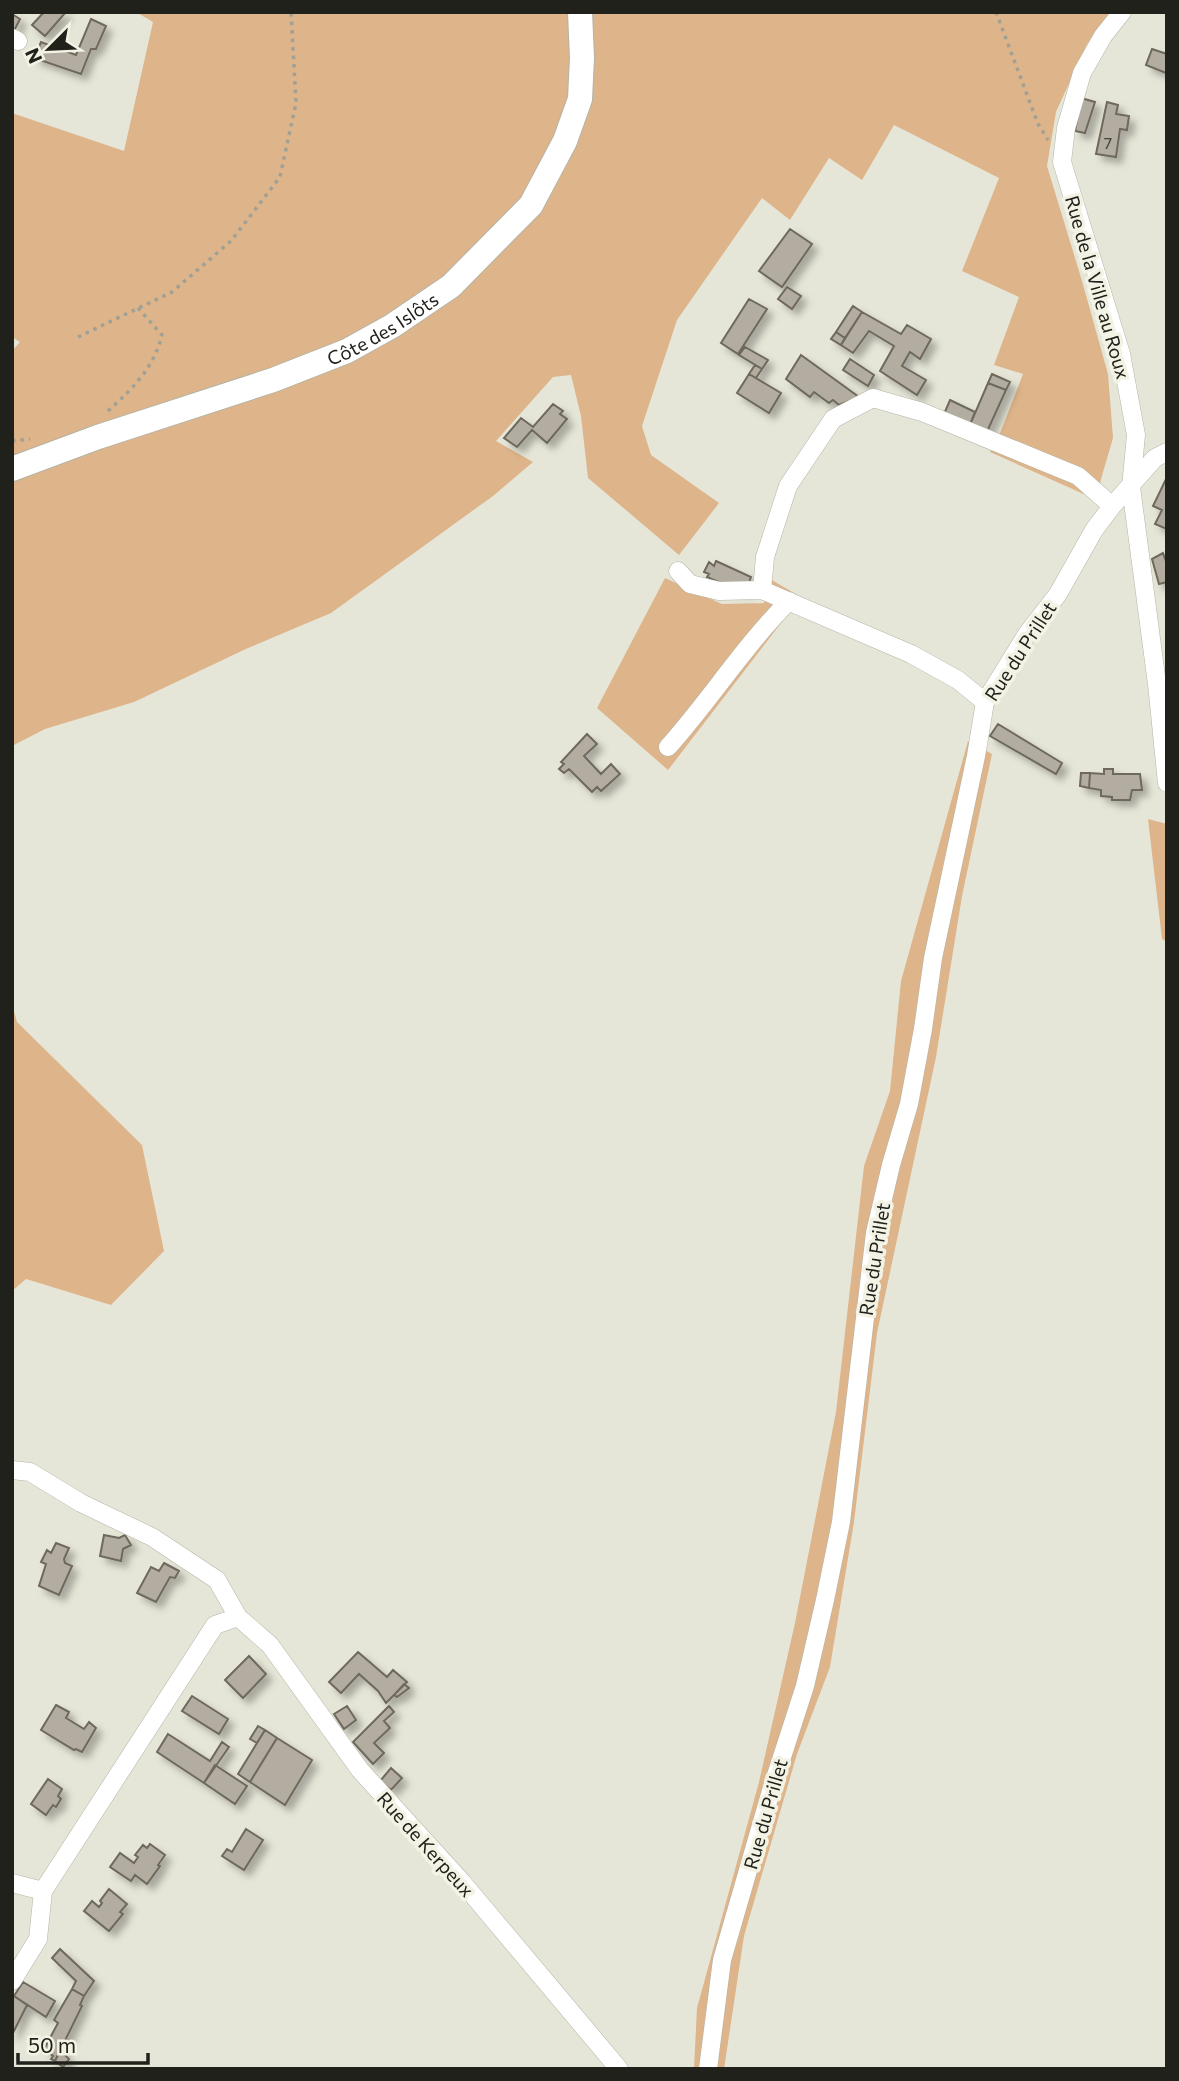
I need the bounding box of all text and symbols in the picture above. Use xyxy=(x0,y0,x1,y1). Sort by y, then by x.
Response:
north arrow xyxy=(14,14,84,84)
text: N xyxy=(20,45,46,67)
house number: 7 xyxy=(1104,133,1112,152)
street label: Rue de la Ville au Roux xyxy=(1061,193,1135,381)
street label: Côte des Islôts xyxy=(323,287,442,369)
street label: Rue du Prillet xyxy=(979,597,1061,705)
street label: Rue du Prillet xyxy=(854,1201,894,1317)
street label: Rue du Prillet xyxy=(738,1756,792,1872)
street label: Rue de Kerpeux xyxy=(373,1787,479,1901)
scale bar xyxy=(18,2022,147,2066)
text: 50 m xyxy=(28,2032,76,2057)

